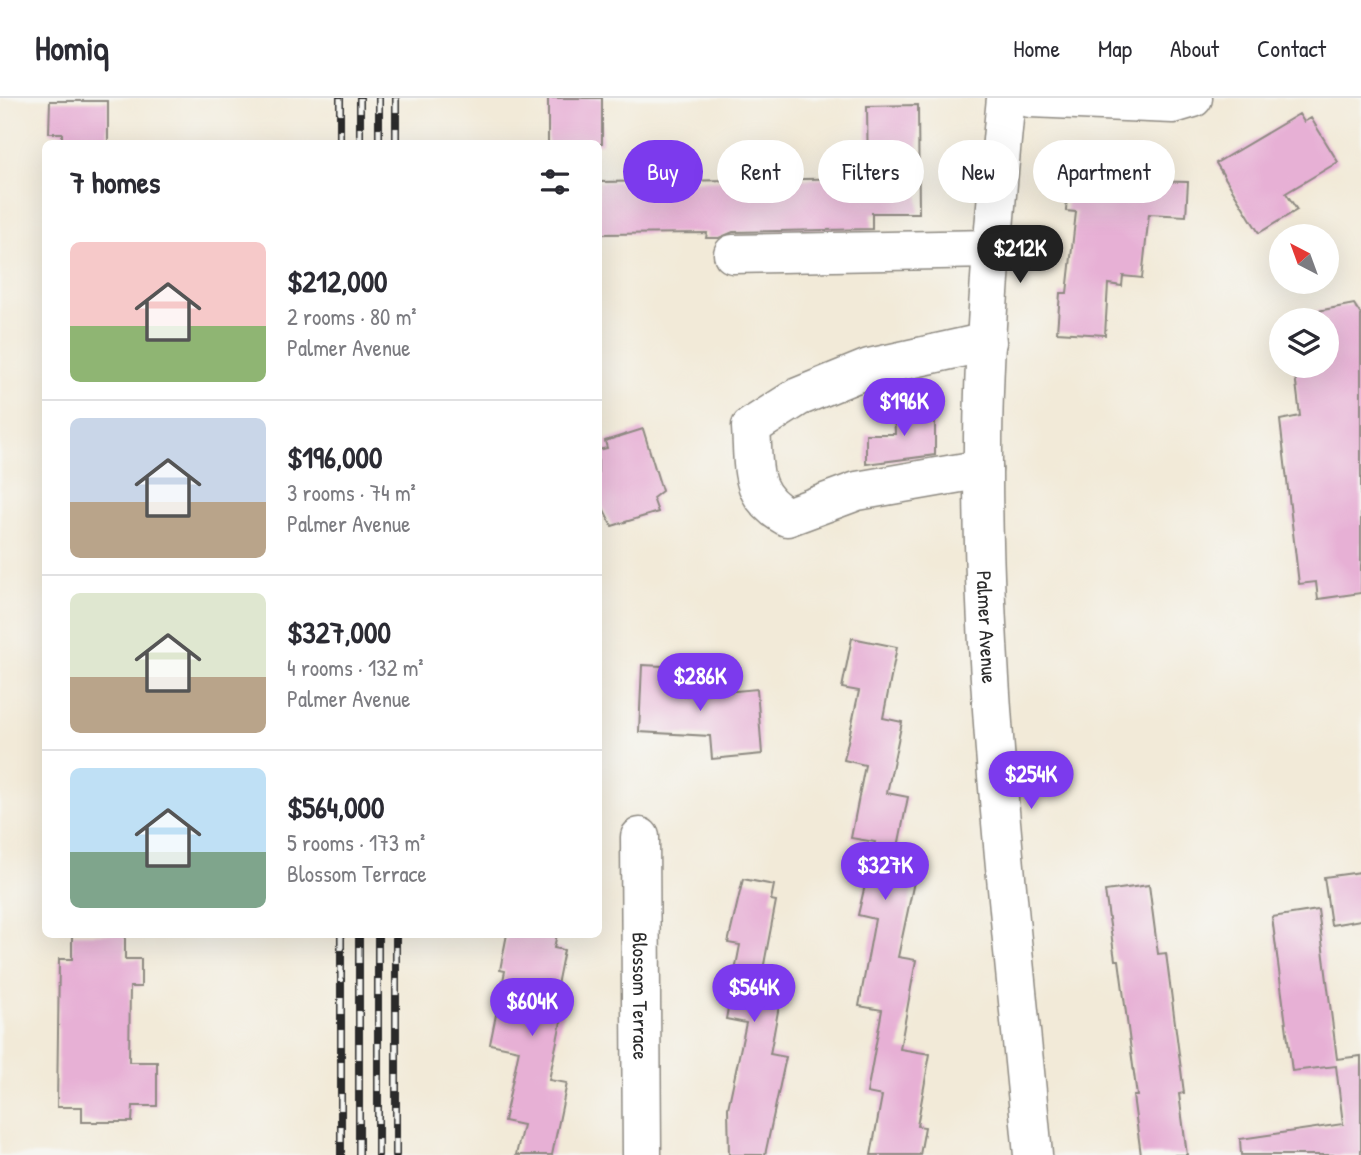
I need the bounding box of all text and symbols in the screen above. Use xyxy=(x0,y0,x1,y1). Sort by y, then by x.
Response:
text: Homiq xyxy=(35,26,109,70)
text: Home xyxy=(1013,32,1060,64)
text: Map xyxy=(1098,32,1132,64)
text: About xyxy=(1170,32,1219,64)
text: Contact xyxy=(1257,32,1326,64)
chip: Buy xyxy=(623,140,703,203)
chip: Rent xyxy=(717,140,804,203)
chip: Filters xyxy=(818,140,924,203)
chip: New xyxy=(938,140,1019,203)
chip: Apartment xyxy=(1033,140,1175,203)
text: 7 homes xyxy=(70,162,160,202)
icon: filters xyxy=(536,163,574,201)
north arrow xyxy=(1269,224,1339,294)
map controls xyxy=(1269,224,1339,378)
pin: $212K xyxy=(971,226,1069,285)
text: $212K xyxy=(993,232,1047,263)
text: $212,000 xyxy=(287,261,388,301)
icon: home xyxy=(126,270,210,354)
text: 2 rooms · 80 m² xyxy=(287,301,417,332)
button: layers xyxy=(1269,308,1339,378)
text: Palmer Avenue xyxy=(287,332,410,363)
pin: $196K xyxy=(855,378,953,438)
text: $196K xyxy=(879,385,929,416)
text: $196,000 xyxy=(287,437,382,477)
icon: home xyxy=(126,446,210,530)
text: 3 rooms · 74 m² xyxy=(287,477,416,508)
text: Palmer Avenue xyxy=(287,508,410,539)
street label: Palmer Avenue xyxy=(970,570,1005,684)
text: $327,000 xyxy=(287,612,391,652)
icon: home xyxy=(126,621,210,705)
text: 4 rooms · 132 m² xyxy=(287,652,424,683)
pin: $286K xyxy=(651,654,749,713)
text: $286K xyxy=(673,660,727,691)
text: Palmer Avenue xyxy=(287,683,410,714)
pin: $254K xyxy=(982,752,1080,811)
text: $254K xyxy=(1005,758,1057,789)
text: $564,000 xyxy=(287,787,385,827)
icon: home xyxy=(126,796,210,880)
text: 5 rooms · 173 m² xyxy=(287,827,425,858)
pin: $327K xyxy=(836,842,934,902)
text: $327K xyxy=(857,849,913,880)
text: Blossom Terrace xyxy=(287,858,427,889)
street label: Blossom Terrace xyxy=(626,932,656,1060)
pin: $564K xyxy=(705,964,803,1024)
text: $564K xyxy=(728,971,780,1002)
pin: $604K xyxy=(483,978,581,1038)
text: $604K xyxy=(506,985,558,1016)

